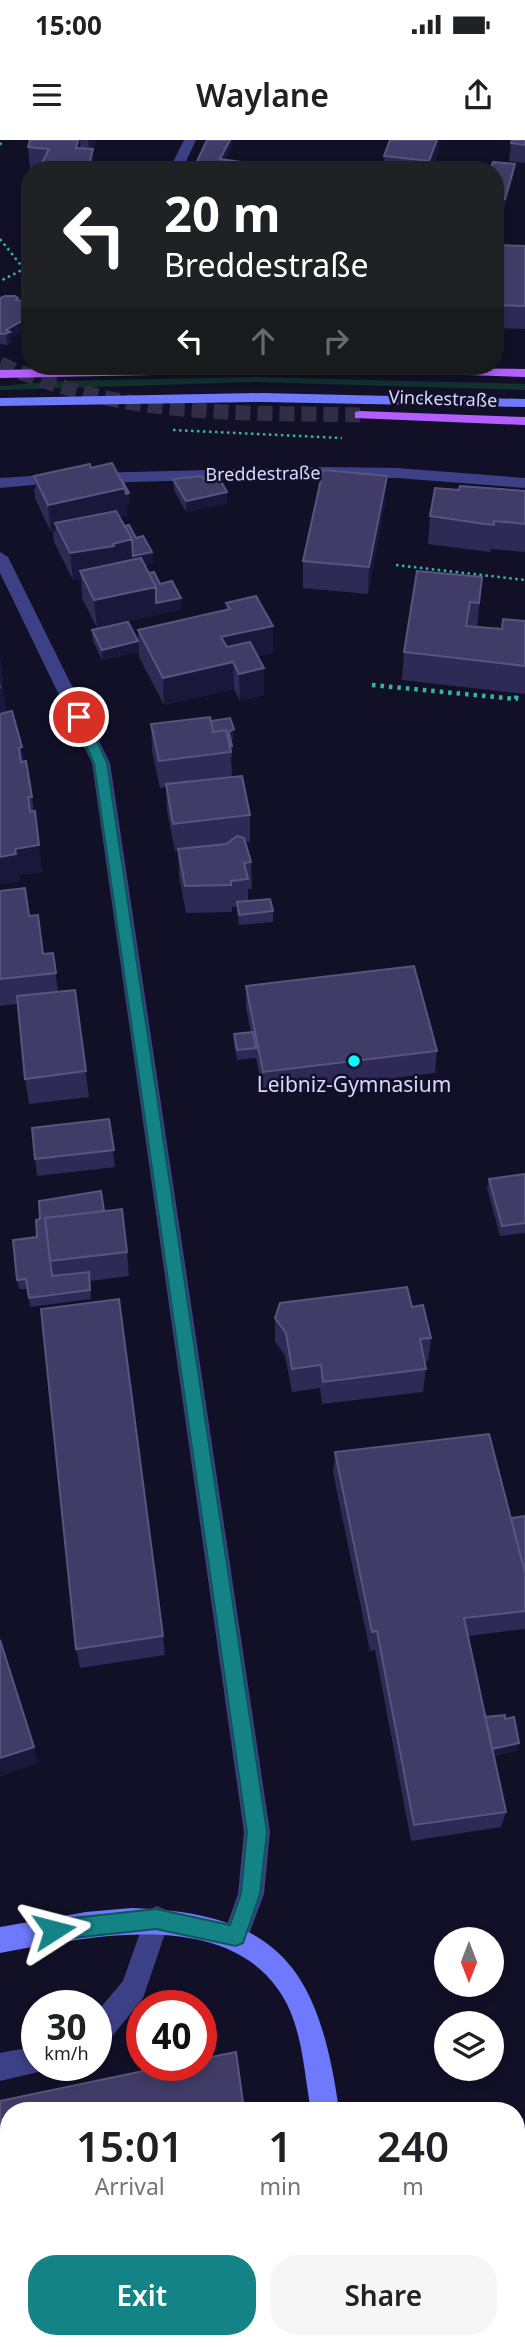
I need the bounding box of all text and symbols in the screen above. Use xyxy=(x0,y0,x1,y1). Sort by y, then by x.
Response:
text: 15:00 xyxy=(35,7,102,43)
text: Waylane xyxy=(196,73,329,116)
icon: menu xyxy=(28,76,66,114)
icon: share xyxy=(459,76,497,114)
text: 20 m xyxy=(164,180,281,246)
icon: left xyxy=(49,189,140,280)
text: Breddestraße xyxy=(164,243,368,286)
icon: left xyxy=(171,322,209,360)
icon: ahead xyxy=(244,322,282,360)
icon: right xyxy=(317,322,355,360)
street label: Vinckestraße xyxy=(388,384,498,412)
street label: Breddestraße xyxy=(205,460,321,486)
pin xyxy=(49,687,109,747)
icon: arrive xyxy=(60,698,98,736)
marker: Leibniz-Gymnasium xyxy=(346,1053,362,1069)
place label: Leibniz-Gymnasium xyxy=(257,1070,451,1098)
position arrow xyxy=(17,1893,91,1967)
north arrow xyxy=(434,1927,504,1997)
map controls xyxy=(434,1927,504,2081)
speed limit sign: 40 xyxy=(126,1990,217,2081)
text: 30 xyxy=(46,2003,87,2050)
button: layers xyxy=(434,2011,504,2081)
text: km/h xyxy=(44,2041,89,2065)
text: 15:01 xyxy=(76,2117,184,2174)
text: 1 xyxy=(268,2117,292,2174)
text: 240 xyxy=(377,2117,449,2174)
text: Arrival xyxy=(95,2170,165,2202)
text: min xyxy=(259,2170,301,2202)
text: m xyxy=(402,2170,424,2202)
button: Exit xyxy=(28,2255,256,2335)
button: Share xyxy=(270,2255,497,2335)

